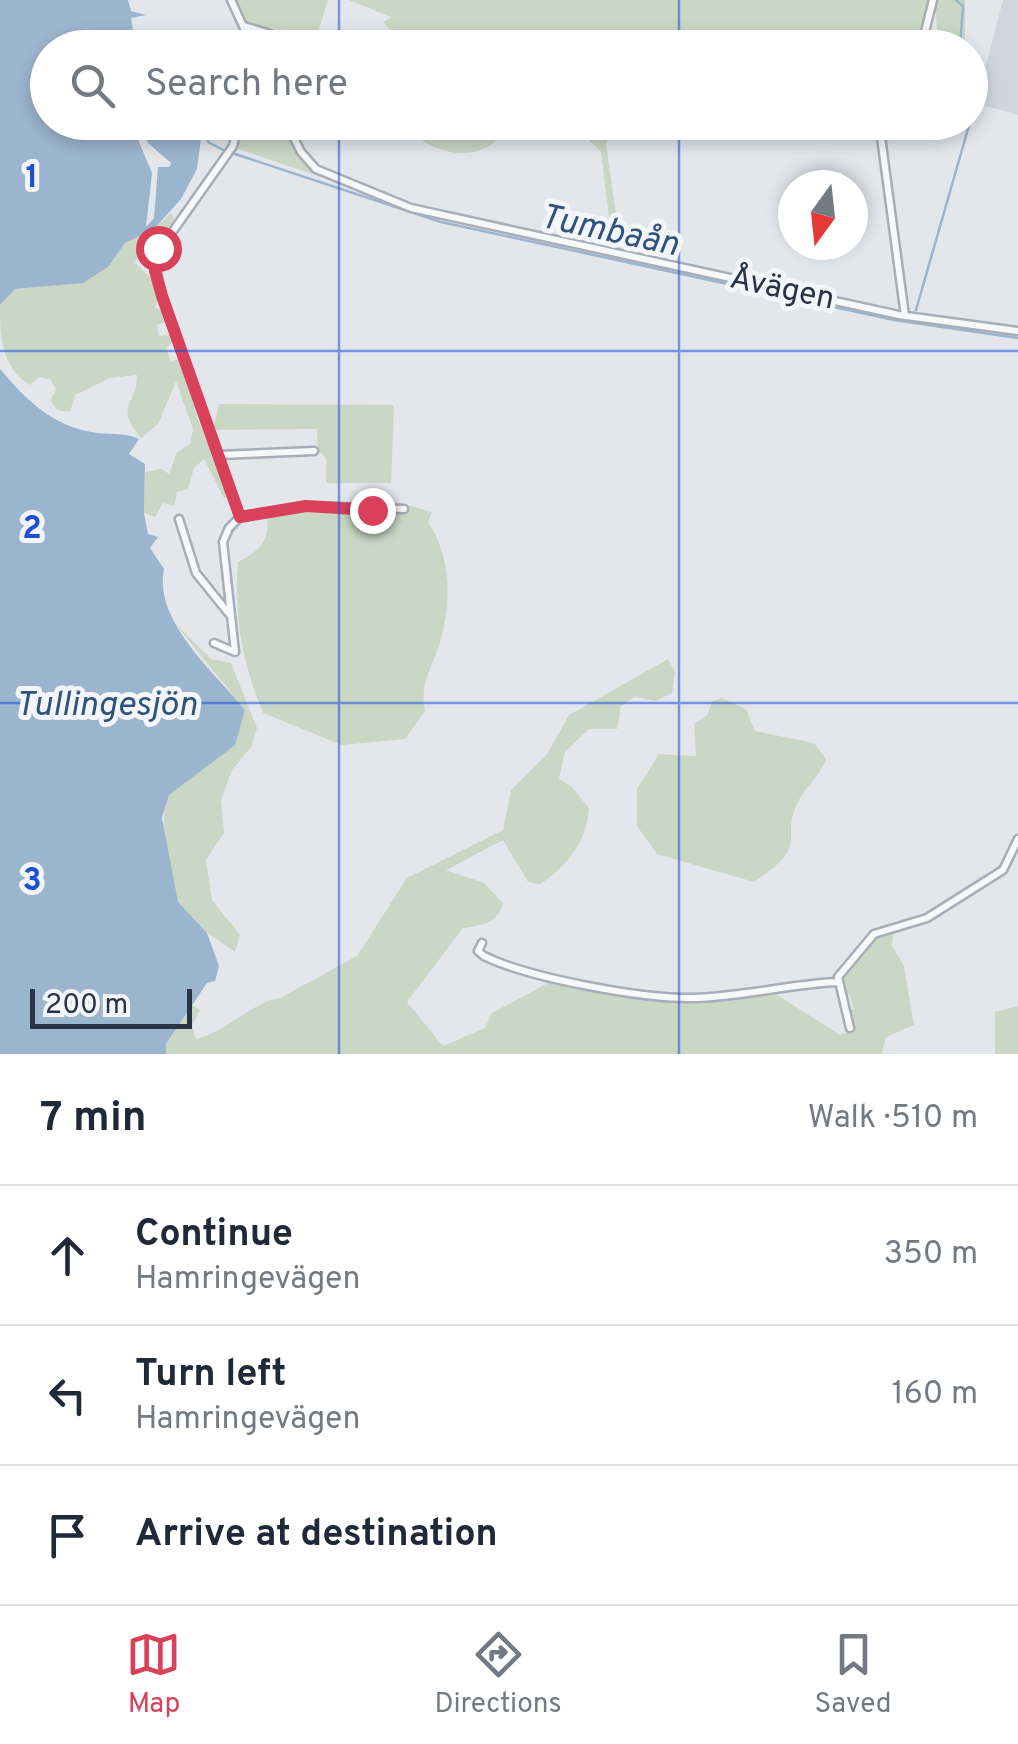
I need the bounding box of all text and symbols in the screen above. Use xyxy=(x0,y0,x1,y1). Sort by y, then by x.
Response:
search box xyxy=(30,30,988,140)
icon: search xyxy=(65,58,120,113)
text: Search here xyxy=(145,61,348,110)
text: 1 xyxy=(26,159,38,199)
north arrow xyxy=(778,170,868,260)
water label: Tumbaån xyxy=(536,196,682,268)
route start xyxy=(136,226,182,272)
street label: Åvägen xyxy=(726,259,838,321)
route end xyxy=(350,488,396,534)
text: 2 xyxy=(22,510,42,550)
water label: Tullingesjön xyxy=(15,684,197,728)
text: 3 xyxy=(22,862,42,902)
scale bar xyxy=(30,984,192,1028)
text: 200 m xyxy=(45,988,128,1024)
text: 7 min xyxy=(40,1093,147,1146)
text: Walk · 510 m xyxy=(808,1099,978,1139)
text: Continue xyxy=(135,1211,293,1260)
icon: ahead xyxy=(40,1228,95,1283)
text: 350 m xyxy=(884,1235,978,1275)
text: Hamringevägen xyxy=(135,1260,361,1300)
text: Turn left xyxy=(135,1351,287,1400)
icon: left xyxy=(40,1368,95,1423)
text: 160 m xyxy=(892,1375,978,1415)
text: Hamringevägen xyxy=(135,1400,361,1440)
icon: arrive xyxy=(40,1508,95,1563)
text: Arrive at destination xyxy=(135,1511,498,1560)
tab: Map xyxy=(126,1627,181,1723)
tab: Directions xyxy=(434,1627,562,1723)
tab: Saved xyxy=(815,1627,892,1723)

